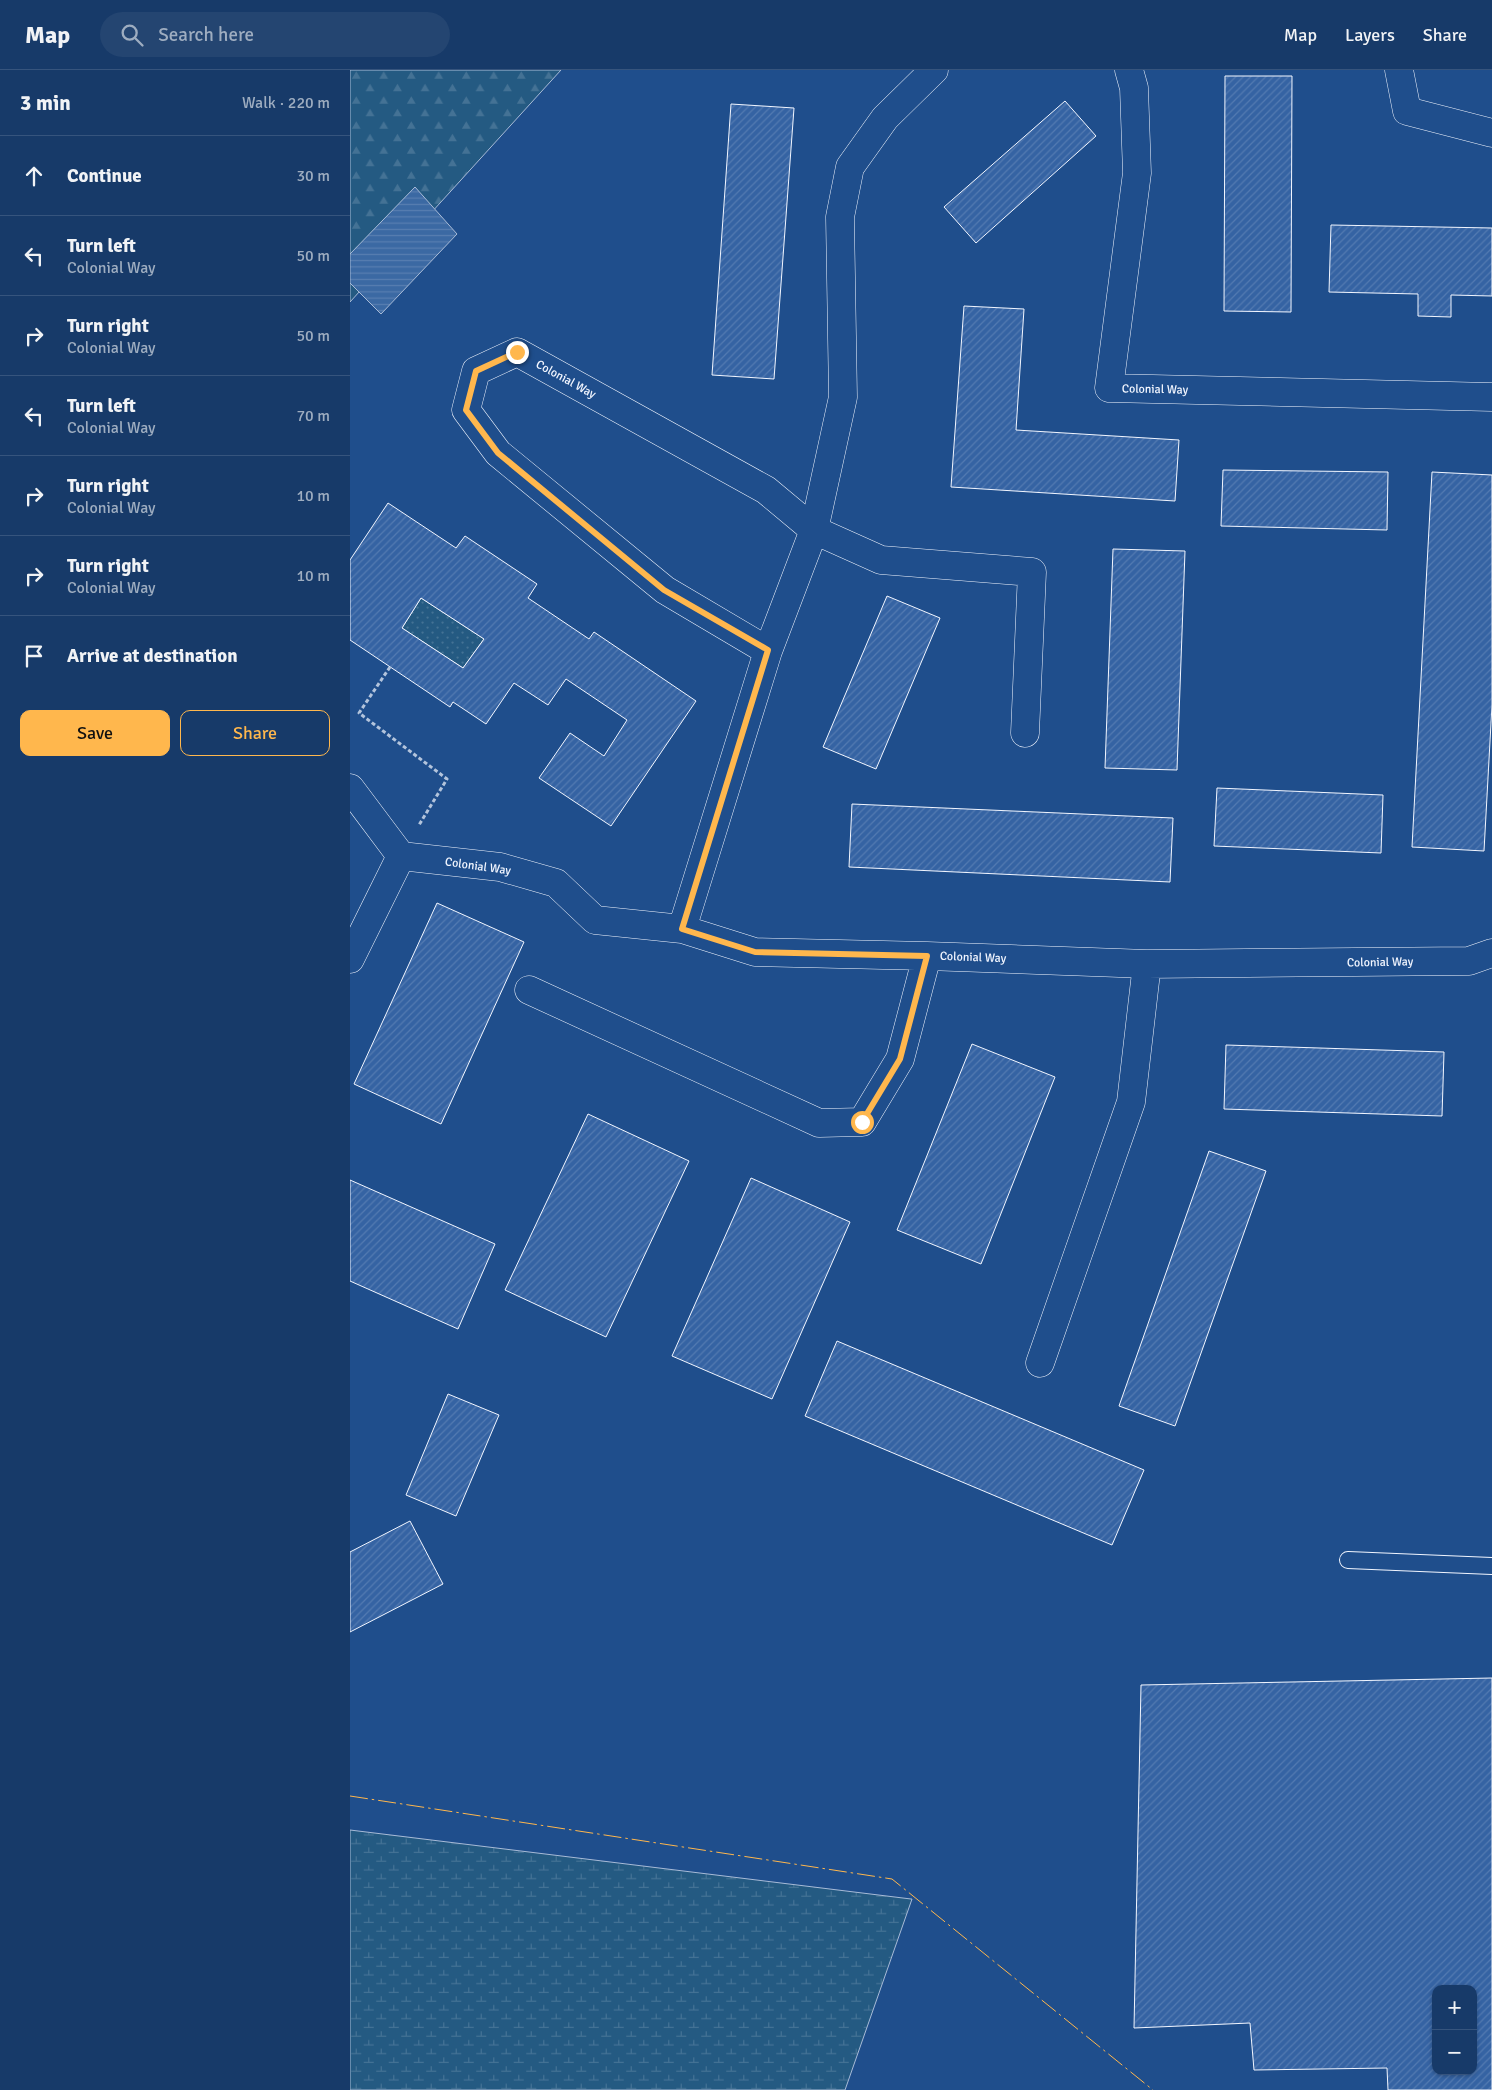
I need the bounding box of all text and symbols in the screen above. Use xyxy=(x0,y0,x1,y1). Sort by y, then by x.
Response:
search box xyxy=(100,12,450,57)
text: Map xyxy=(25,20,70,50)
icon: search xyxy=(118,21,146,49)
text: Search here xyxy=(158,23,254,47)
text: Map xyxy=(1284,24,1317,46)
text: Layers xyxy=(1345,24,1395,46)
text: Share xyxy=(1423,24,1467,46)
text: 3 min xyxy=(20,90,71,116)
text: Walk · 220 m xyxy=(242,93,330,113)
icon: ahead xyxy=(20,162,48,190)
text: Continue xyxy=(67,164,142,188)
text: 30 m xyxy=(296,166,330,186)
text: Turn left xyxy=(67,234,136,258)
icon: left xyxy=(20,242,48,270)
text: 50 m xyxy=(296,246,330,266)
text: Colonial Way xyxy=(67,258,156,278)
text: Turn right xyxy=(67,314,149,338)
icon: right xyxy=(20,322,48,350)
text: 50 m xyxy=(296,326,330,346)
text: Colonial Way xyxy=(67,338,156,358)
route end xyxy=(506,341,529,364)
street label: Colonial Way xyxy=(533,357,599,402)
street label: Colonial Way xyxy=(1122,381,1189,398)
text: Turn left xyxy=(67,394,136,418)
icon: left xyxy=(20,402,48,430)
text: 70 m xyxy=(296,406,330,426)
text: Colonial Way xyxy=(67,418,156,438)
text: Turn right xyxy=(67,474,149,498)
icon: right xyxy=(20,482,48,510)
text: 10 m xyxy=(296,486,330,506)
text: Colonial Way xyxy=(67,498,156,518)
text: Turn right xyxy=(67,554,149,578)
icon: right xyxy=(20,562,48,590)
text: 10 m xyxy=(296,566,330,586)
text: Colonial Way xyxy=(67,578,156,598)
icon: arrive xyxy=(20,642,48,670)
text: Arrive at destination xyxy=(67,644,238,668)
button: Save xyxy=(20,710,170,756)
button: Share xyxy=(180,710,330,756)
street label: Colonial Way xyxy=(444,854,512,879)
street label: Colonial Way xyxy=(940,949,1007,966)
street label: Colonial Way xyxy=(1347,954,1414,971)
route start xyxy=(851,1111,874,1134)
map controls xyxy=(1432,1985,1477,2075)
button: + xyxy=(1432,1985,1477,2030)
button: − xyxy=(1432,2030,1477,2075)

